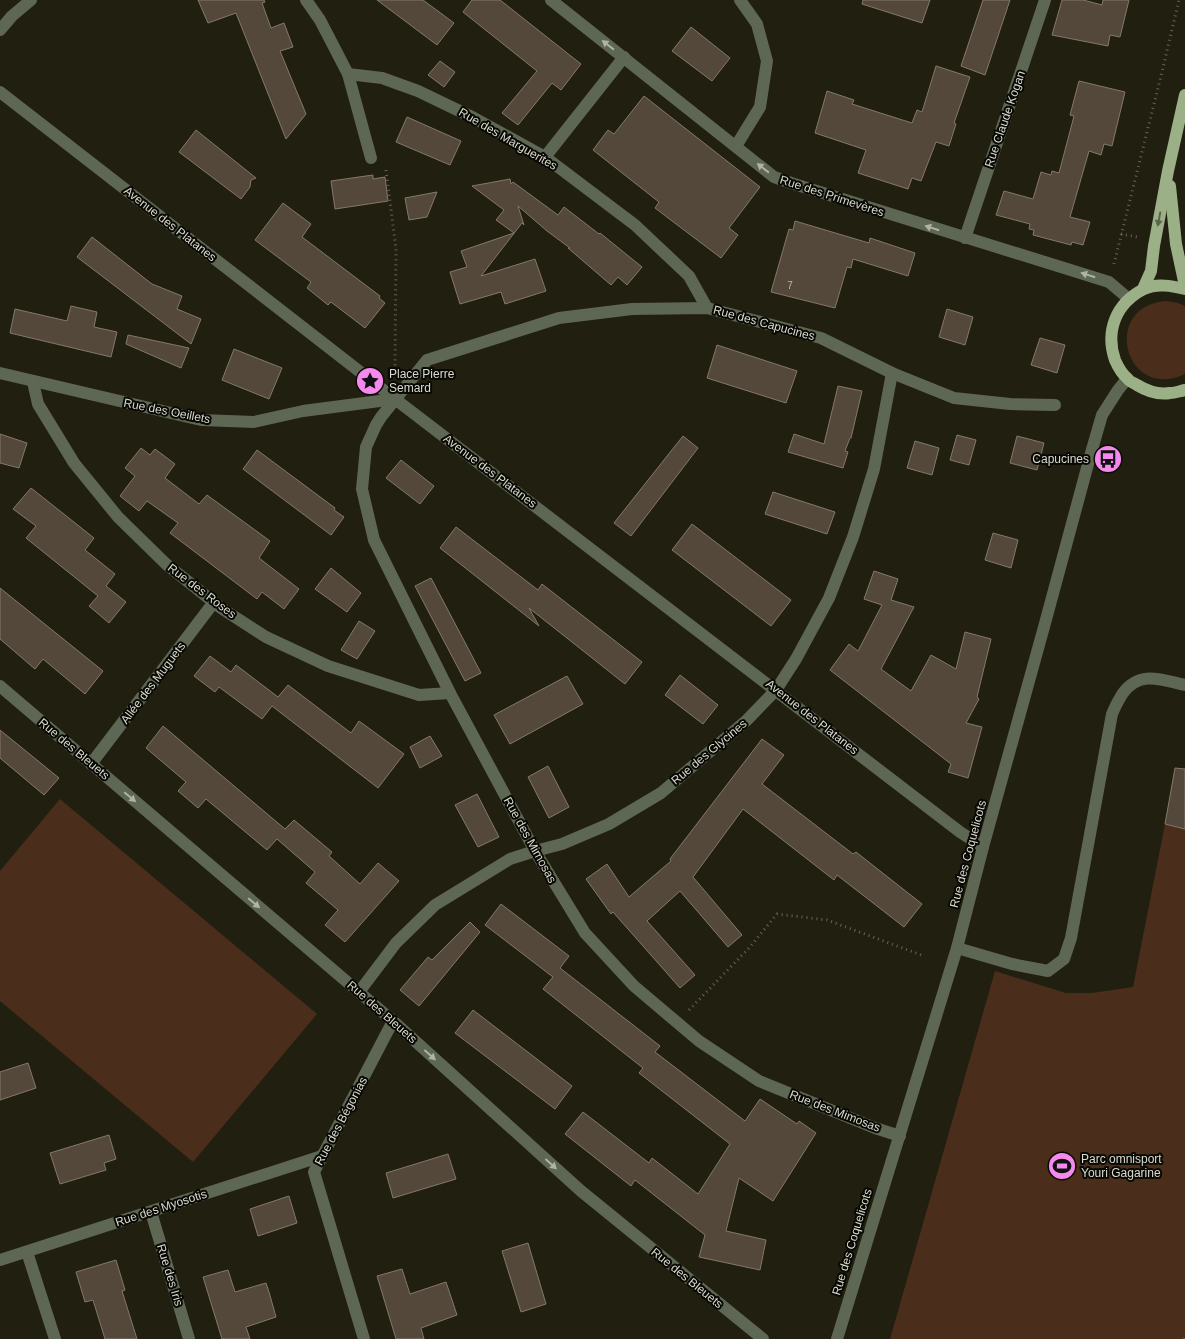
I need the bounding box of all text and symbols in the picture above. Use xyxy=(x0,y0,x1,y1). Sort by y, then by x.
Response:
one-way arrow xyxy=(602,40,615,51)
street label: Rue Claude Kogan xyxy=(982,69,1028,169)
street label: Rue des Marguerites xyxy=(456,105,560,173)
one-way arrow xyxy=(757,162,770,173)
street label: Rue des Primevères xyxy=(778,173,886,219)
street label: Avenue des Platanes xyxy=(121,184,219,264)
one-way arrow xyxy=(1155,211,1163,227)
one-way arrow xyxy=(925,223,940,231)
one-way arrow xyxy=(1080,271,1095,279)
house number: 7 xyxy=(787,280,793,291)
street label: Rue des Capucines xyxy=(712,303,816,343)
place icon: Place Pierre Semard xyxy=(355,366,385,396)
place label: Place Pierre Semard xyxy=(389,367,455,395)
street label: Rue des Oeillets xyxy=(122,396,212,426)
street label: Avenue des Platanes xyxy=(441,431,539,511)
bus stop icon: Capucines xyxy=(1093,444,1123,474)
place label: Capucines xyxy=(1032,452,1089,466)
street label: Rue des Roses xyxy=(165,561,239,621)
street label: Allée des Muguets xyxy=(118,639,188,727)
street label: Avenue des Platanes xyxy=(763,677,861,757)
street label: Rue des Bleuets xyxy=(36,715,112,783)
street label: Rue des Glycines xyxy=(668,716,750,788)
one-way arrow xyxy=(124,792,137,803)
street label: Rue des Mimosas xyxy=(501,795,559,885)
street label: Rue des Coquelicots xyxy=(947,799,989,909)
one-way arrow xyxy=(247,897,260,908)
street label: Rue des Bleuets xyxy=(344,978,420,1046)
one-way arrow xyxy=(423,1049,435,1061)
street label: Rue des Bégonias xyxy=(312,1074,370,1168)
street label: Rue des Mimosas xyxy=(788,1087,882,1135)
sports icon: Parc omnisport Youri Gagarine xyxy=(1047,1151,1077,1181)
place label: Parc omnisport Youri Gagarine xyxy=(1081,1152,1162,1180)
one-way arrow xyxy=(544,1158,557,1169)
street label: Rue des Myosotis xyxy=(113,1187,209,1229)
street label: Rue des Coquelicots xyxy=(829,1187,875,1297)
street label: Rue des Iris xyxy=(154,1242,186,1308)
street label: Rue des Bleuets xyxy=(648,1245,726,1311)

